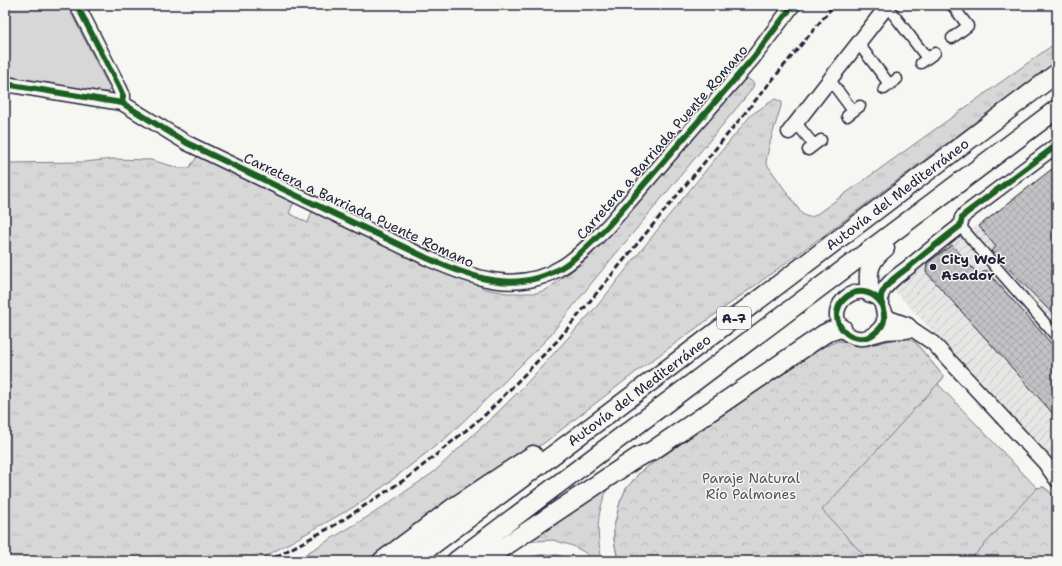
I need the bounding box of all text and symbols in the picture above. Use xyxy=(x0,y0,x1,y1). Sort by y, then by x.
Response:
street label: Carretera a Barriada Puente Romano xyxy=(572,41,752,243)
street label: Autovía del Mediterráneo xyxy=(822,134,972,254)
street label: Carretera a Barriada Puente Romano xyxy=(241,149,477,271)
place label: City Wok Asador xyxy=(941,250,1006,284)
marker: City Wok Asador xyxy=(928,262,938,272)
road number: A-7 xyxy=(717,307,751,329)
street label: Autovía del Mediterráneo xyxy=(564,330,714,450)
park label: Paraje Natural Río Palmones xyxy=(702,469,801,503)

